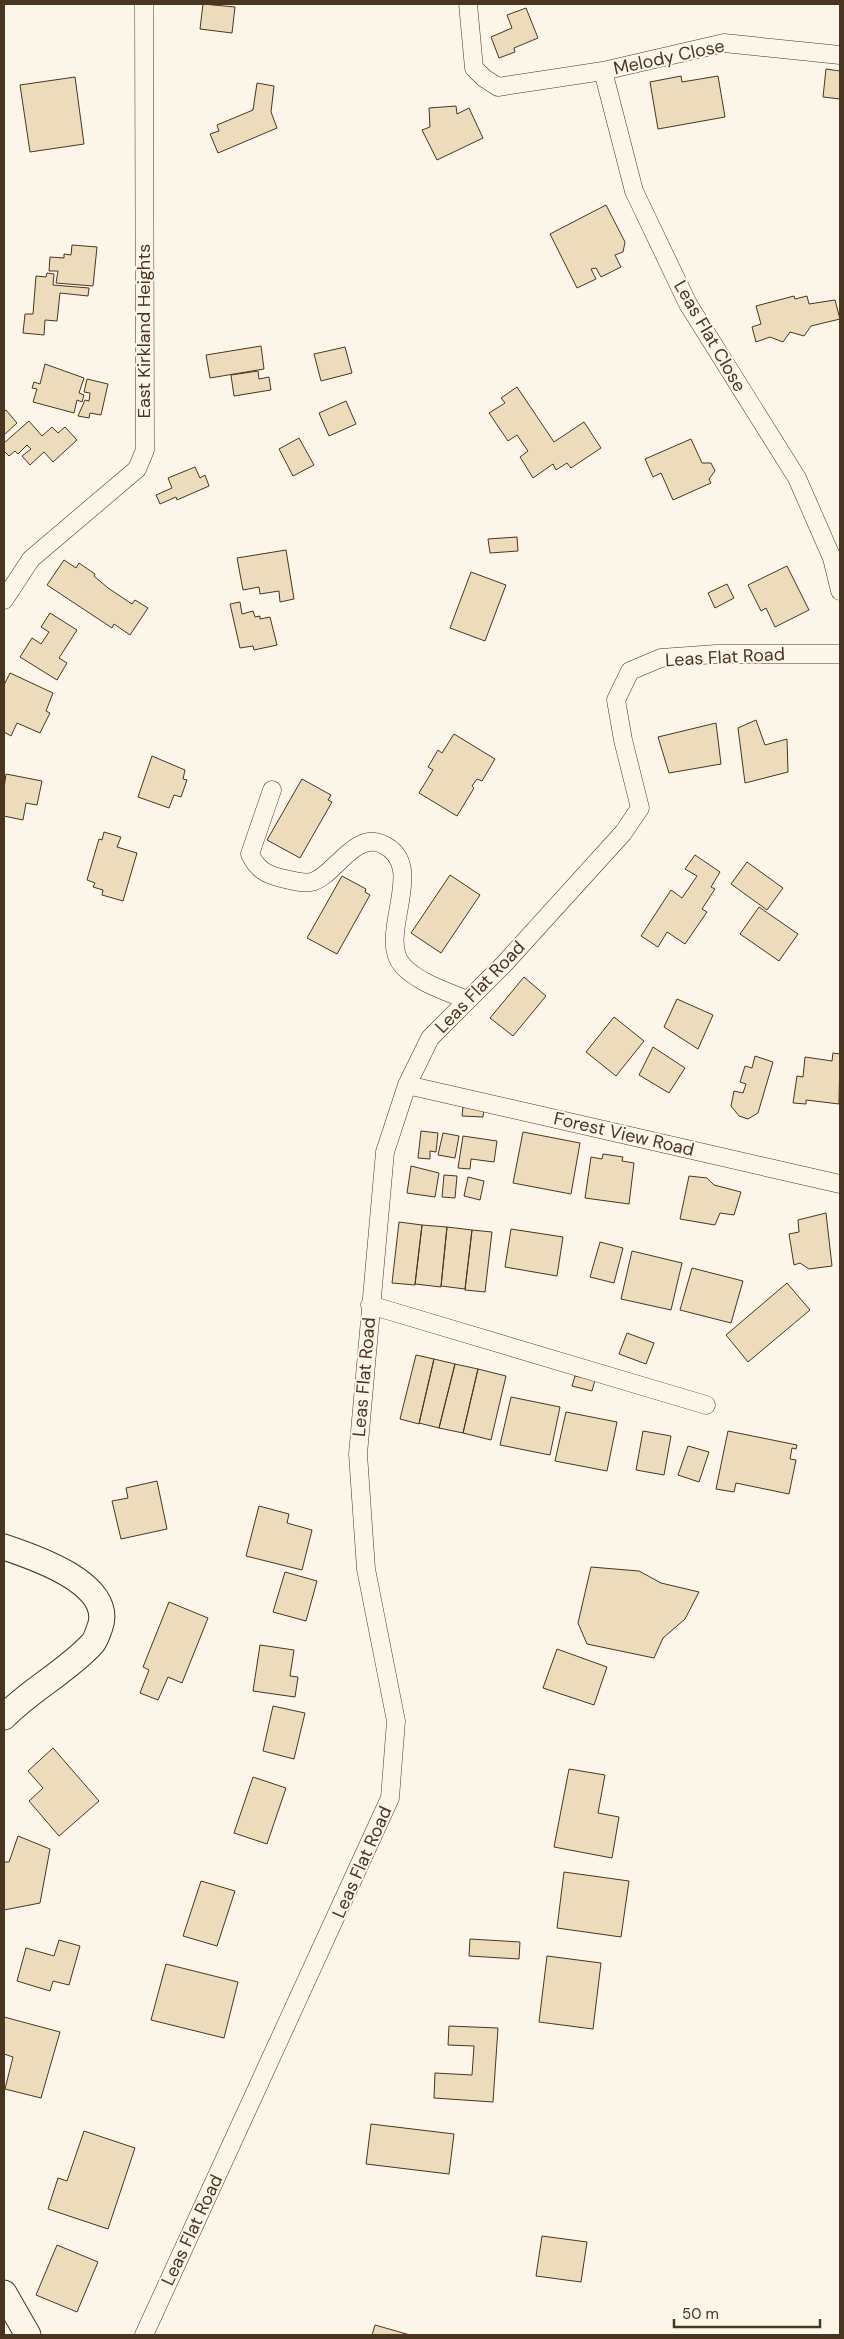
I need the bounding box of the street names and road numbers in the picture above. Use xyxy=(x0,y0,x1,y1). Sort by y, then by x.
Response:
street label: Melody Close xyxy=(611,34,727,80)
street label: East Kirkland Heights xyxy=(132,244,156,418)
street label: Leas Flat Close xyxy=(668,276,752,396)
street label: Leas Flat Road xyxy=(665,642,785,672)
street label: Leas Flat Road xyxy=(430,936,530,1038)
street label: Forest View Road xyxy=(551,1106,697,1162)
street label: Leas Flat Road xyxy=(347,1316,381,1438)
street label: Leas Flat Road xyxy=(327,1802,397,1922)
street label: Leas Flat Road xyxy=(156,2171,228,2289)

